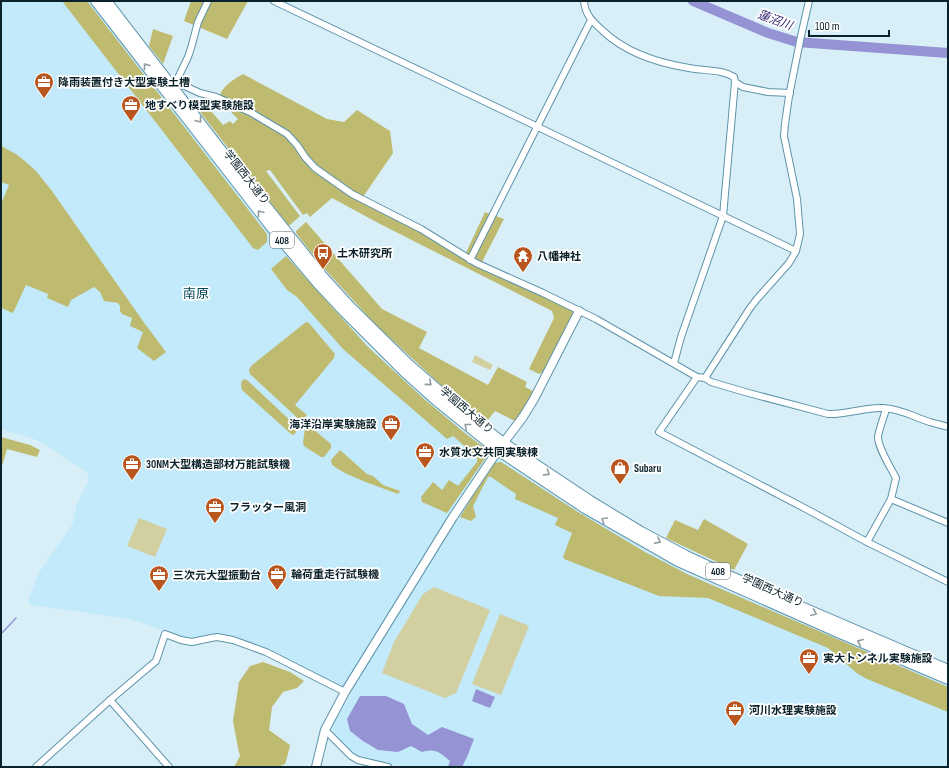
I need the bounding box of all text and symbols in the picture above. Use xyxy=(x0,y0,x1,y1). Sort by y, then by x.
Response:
water label: 蓮沼川 xyxy=(755,7,796,34)
scale bar xyxy=(809,12,889,38)
text: 100 m xyxy=(815,19,840,34)
one-way arrow xyxy=(143,63,151,70)
office icon: 降雨装置付き大型実験土槽 xyxy=(33,71,55,99)
place label: 降雨装置付き大型実験土槽 xyxy=(58,76,190,89)
office icon: 地すべり模型実験施設 xyxy=(120,94,142,122)
place label: 地すべり模型実験施設 xyxy=(145,99,254,112)
one-way arrow xyxy=(194,116,201,123)
street label: 学園西大通り xyxy=(221,147,272,207)
one-way arrow xyxy=(258,210,265,217)
road number: 408 xyxy=(270,232,294,248)
bus stop icon: 土木研究所 xyxy=(312,242,334,270)
temple icon: 八幡神社 xyxy=(512,245,534,273)
place label: 土木研究所 xyxy=(337,247,392,260)
place label: 八幡神社 xyxy=(537,250,581,263)
district label: 南原 xyxy=(183,286,209,302)
one-way arrow xyxy=(425,378,432,385)
street label: 学園西大通り xyxy=(437,384,496,437)
office icon: 海洋沿岸実験施設 xyxy=(380,413,402,441)
place label: 海洋沿岸実験施設 xyxy=(289,418,377,431)
one-way arrow xyxy=(465,424,472,431)
office icon: 水質水文共同実験棟 xyxy=(414,441,436,469)
place label: 水質水文共同実験棟 xyxy=(439,446,538,459)
office icon: 30NM大型構造部材万能試験機 xyxy=(121,453,143,481)
shop icon: Subaru xyxy=(609,457,631,485)
place label: 30NM大型構造部材万能試験機 xyxy=(146,458,290,471)
place label: Subaru xyxy=(634,462,661,475)
one-way arrow xyxy=(543,468,550,476)
office icon: フラッター風洞 xyxy=(204,496,226,524)
place label: フラッター風洞 xyxy=(229,501,306,514)
one-way arrow xyxy=(601,517,608,524)
one-way arrow xyxy=(654,536,661,543)
office icon: 輪荷重走行試験機 xyxy=(266,563,288,591)
road number: 408 xyxy=(706,563,730,579)
office icon: 三次元大型振動台 xyxy=(148,564,170,592)
place label: 輪荷重走行試験機 xyxy=(291,568,379,581)
place label: 三次元大型振動台 xyxy=(173,569,261,582)
street label: 学園西大通り xyxy=(740,571,806,610)
one-way arrow xyxy=(810,608,817,616)
one-way arrow xyxy=(857,638,864,646)
office icon: 実大トンネル実験施設 xyxy=(798,647,820,675)
place label: 実大トンネル実験施設 xyxy=(823,652,933,665)
office icon: 河川水理実験施設 xyxy=(724,699,746,727)
place label: 河川水理実験施設 xyxy=(749,704,837,717)

